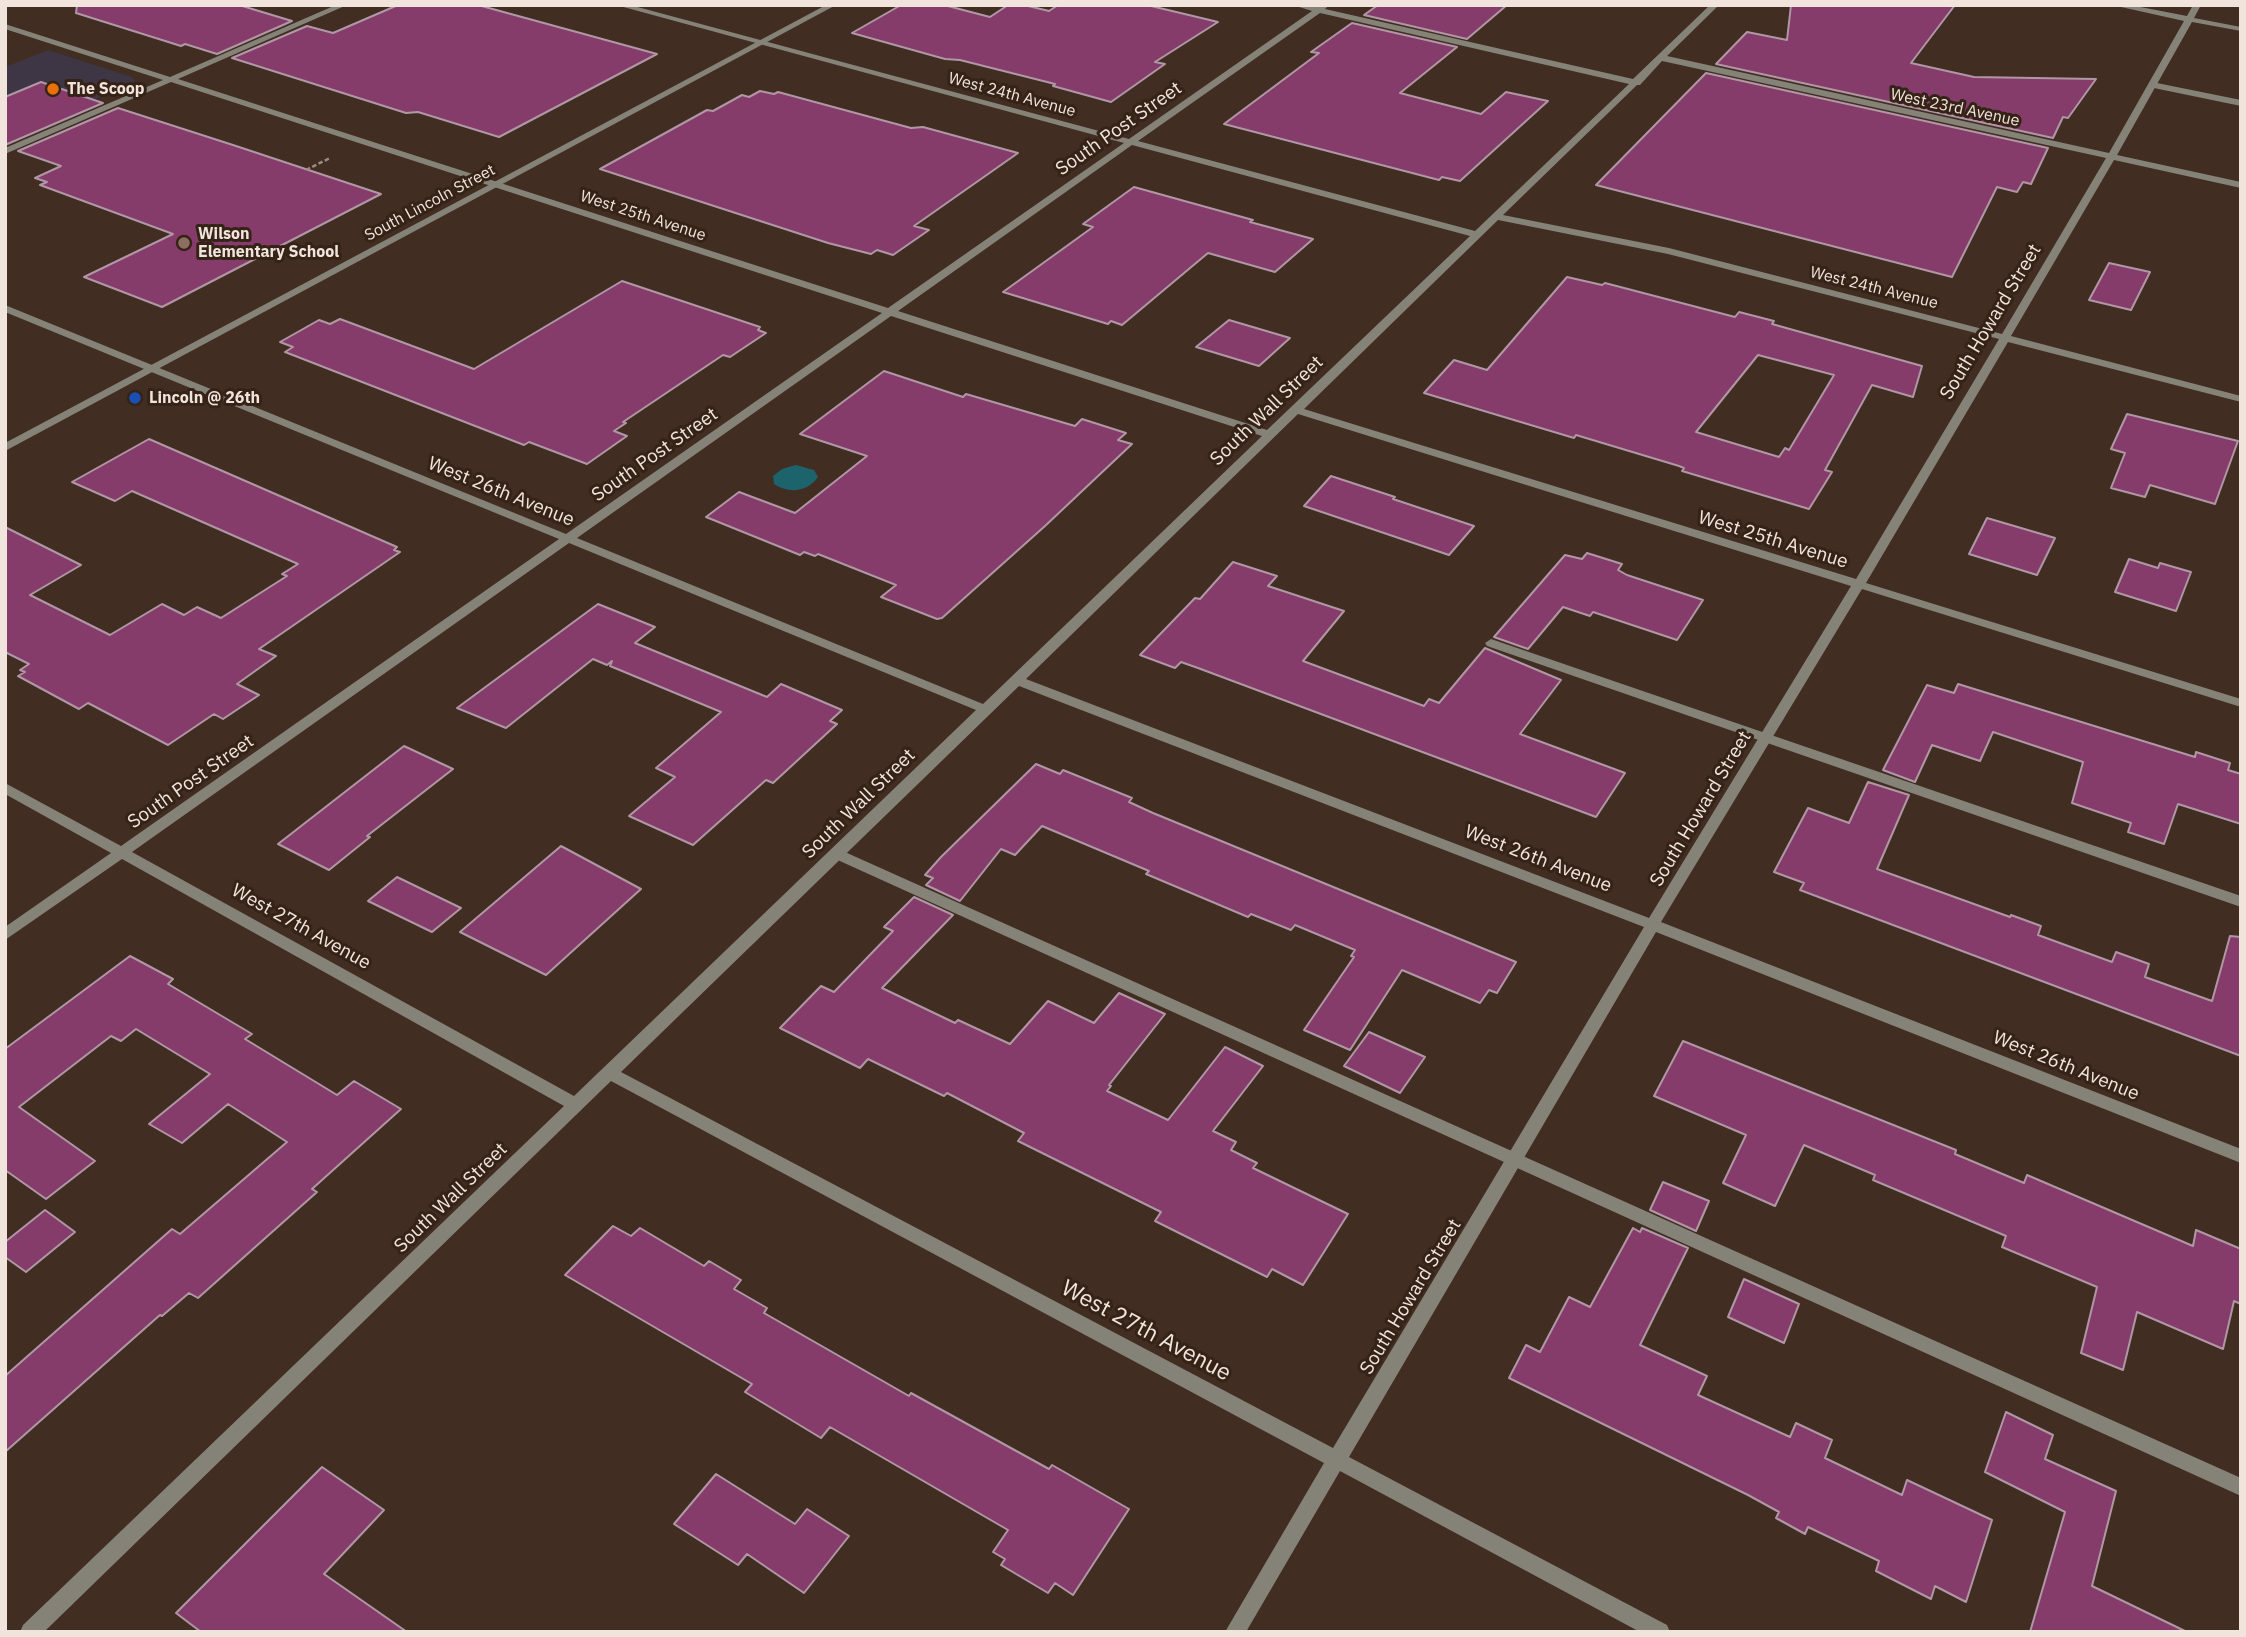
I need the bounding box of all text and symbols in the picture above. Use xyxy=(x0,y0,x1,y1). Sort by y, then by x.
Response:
street label: West 24th Avenue xyxy=(946,69,1078,121)
street label: South Post Street xyxy=(1052,77,1186,181)
place label: The Scoop xyxy=(67,79,145,99)
marker: The Scoop xyxy=(45,81,61,97)
street label: West 23rd Avenue xyxy=(1889,85,2021,131)
street label: South Lincoln Street xyxy=(362,161,498,245)
street label: West 25th Avenue xyxy=(578,187,708,245)
place label: Wilson Elementary School xyxy=(198,224,339,262)
marker: Wilson Elementary School xyxy=(176,235,192,251)
street label: South Howard Street xyxy=(1936,240,2046,404)
street label: West 24th Avenue xyxy=(1808,263,1940,313)
street label: South Wall Street xyxy=(1206,351,1328,471)
place label: Lincoln @ 26th xyxy=(149,388,260,408)
marker: Lincoln @ 26th xyxy=(127,390,143,406)
street label: South Post Street xyxy=(588,403,722,507)
street label: West 26th Avenue xyxy=(425,452,577,532)
street label: West 25th Avenue xyxy=(1695,506,1851,574)
street label: South Howard Street xyxy=(1646,727,1756,891)
street label: South Post Street xyxy=(124,730,258,834)
street label: South Wall Street xyxy=(798,744,920,864)
street label: West 26th Avenue xyxy=(1461,820,1615,898)
street label: West 27th Avenue xyxy=(227,879,375,975)
street label: West 26th Avenue xyxy=(1990,1026,2142,1106)
street label: South Wall Street xyxy=(390,1138,512,1258)
street label: South Howard Street xyxy=(1356,1215,1466,1379)
street label: West 27th Avenue xyxy=(1056,1275,1236,1387)

